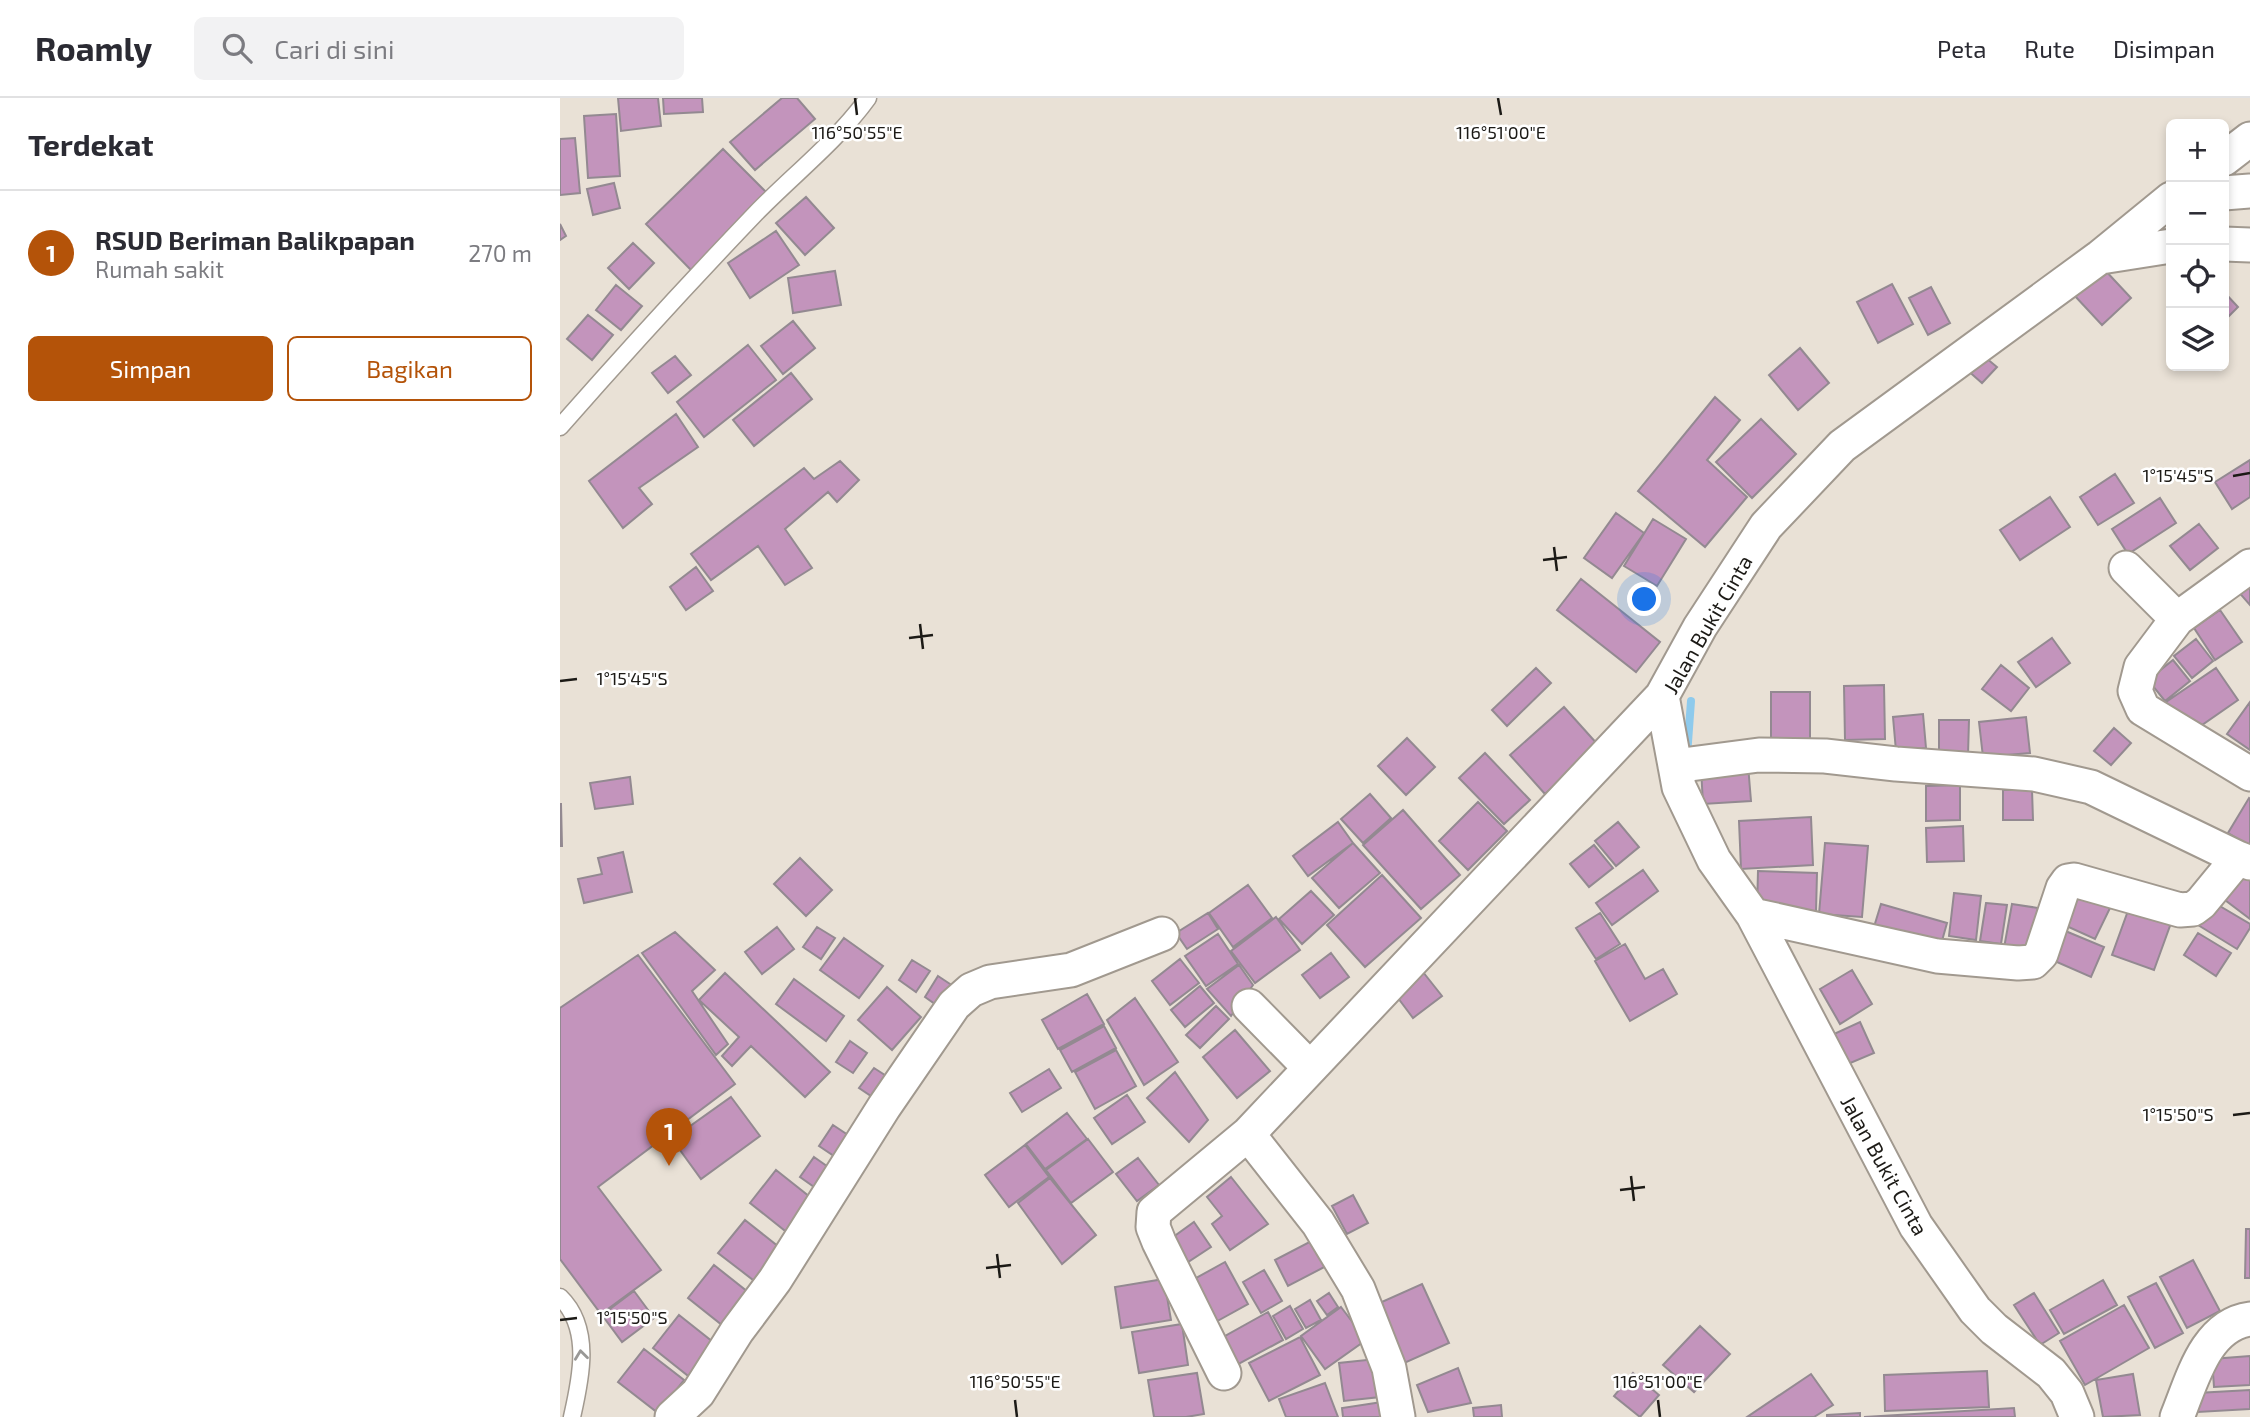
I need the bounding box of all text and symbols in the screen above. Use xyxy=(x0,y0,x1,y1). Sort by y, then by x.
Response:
search box xyxy=(194,17,684,80)
text: Roamly xyxy=(35,28,152,68)
icon: search xyxy=(218,29,256,67)
text: Cari di sini xyxy=(274,33,394,64)
text: Peta xyxy=(1937,34,1986,63)
text: Rute xyxy=(2024,34,2075,63)
text: Disimpan xyxy=(2113,34,2215,63)
map controls xyxy=(2166,119,2229,371)
button: + xyxy=(2166,119,2229,182)
text: 116°50'55"E xyxy=(811,121,903,143)
text: 116°51'00"E xyxy=(1456,121,1546,143)
text: Terdekat xyxy=(28,126,154,162)
button: − xyxy=(2166,182,2229,245)
text: RSUD Beriman Balikpapan xyxy=(95,224,415,255)
text: 1 xyxy=(46,239,56,267)
text: 270 m xyxy=(468,239,532,267)
button: locate xyxy=(2166,245,2229,308)
text: Rumah sakit xyxy=(95,255,224,283)
button: layers xyxy=(2166,308,2229,371)
button: Simpan xyxy=(28,336,273,401)
button: Bagikan xyxy=(287,336,532,401)
text: 1°15'45"S xyxy=(2142,464,2214,486)
street label: Jalan Bukit Cinta xyxy=(1657,550,1757,698)
your location xyxy=(1627,582,1661,616)
text: 1°15'45"S xyxy=(596,667,668,689)
street label: Jalan Bukit Cinta xyxy=(1836,1091,1934,1239)
text: 1°15'50"S xyxy=(2142,1103,2214,1125)
pin: 1 xyxy=(646,1108,692,1166)
text: 1°15'50"S xyxy=(596,1306,668,1328)
one-way arrow xyxy=(573,1349,588,1361)
text: 116°50'55"E xyxy=(969,1370,1061,1392)
text: 116°51'00"E xyxy=(1613,1370,1703,1392)

